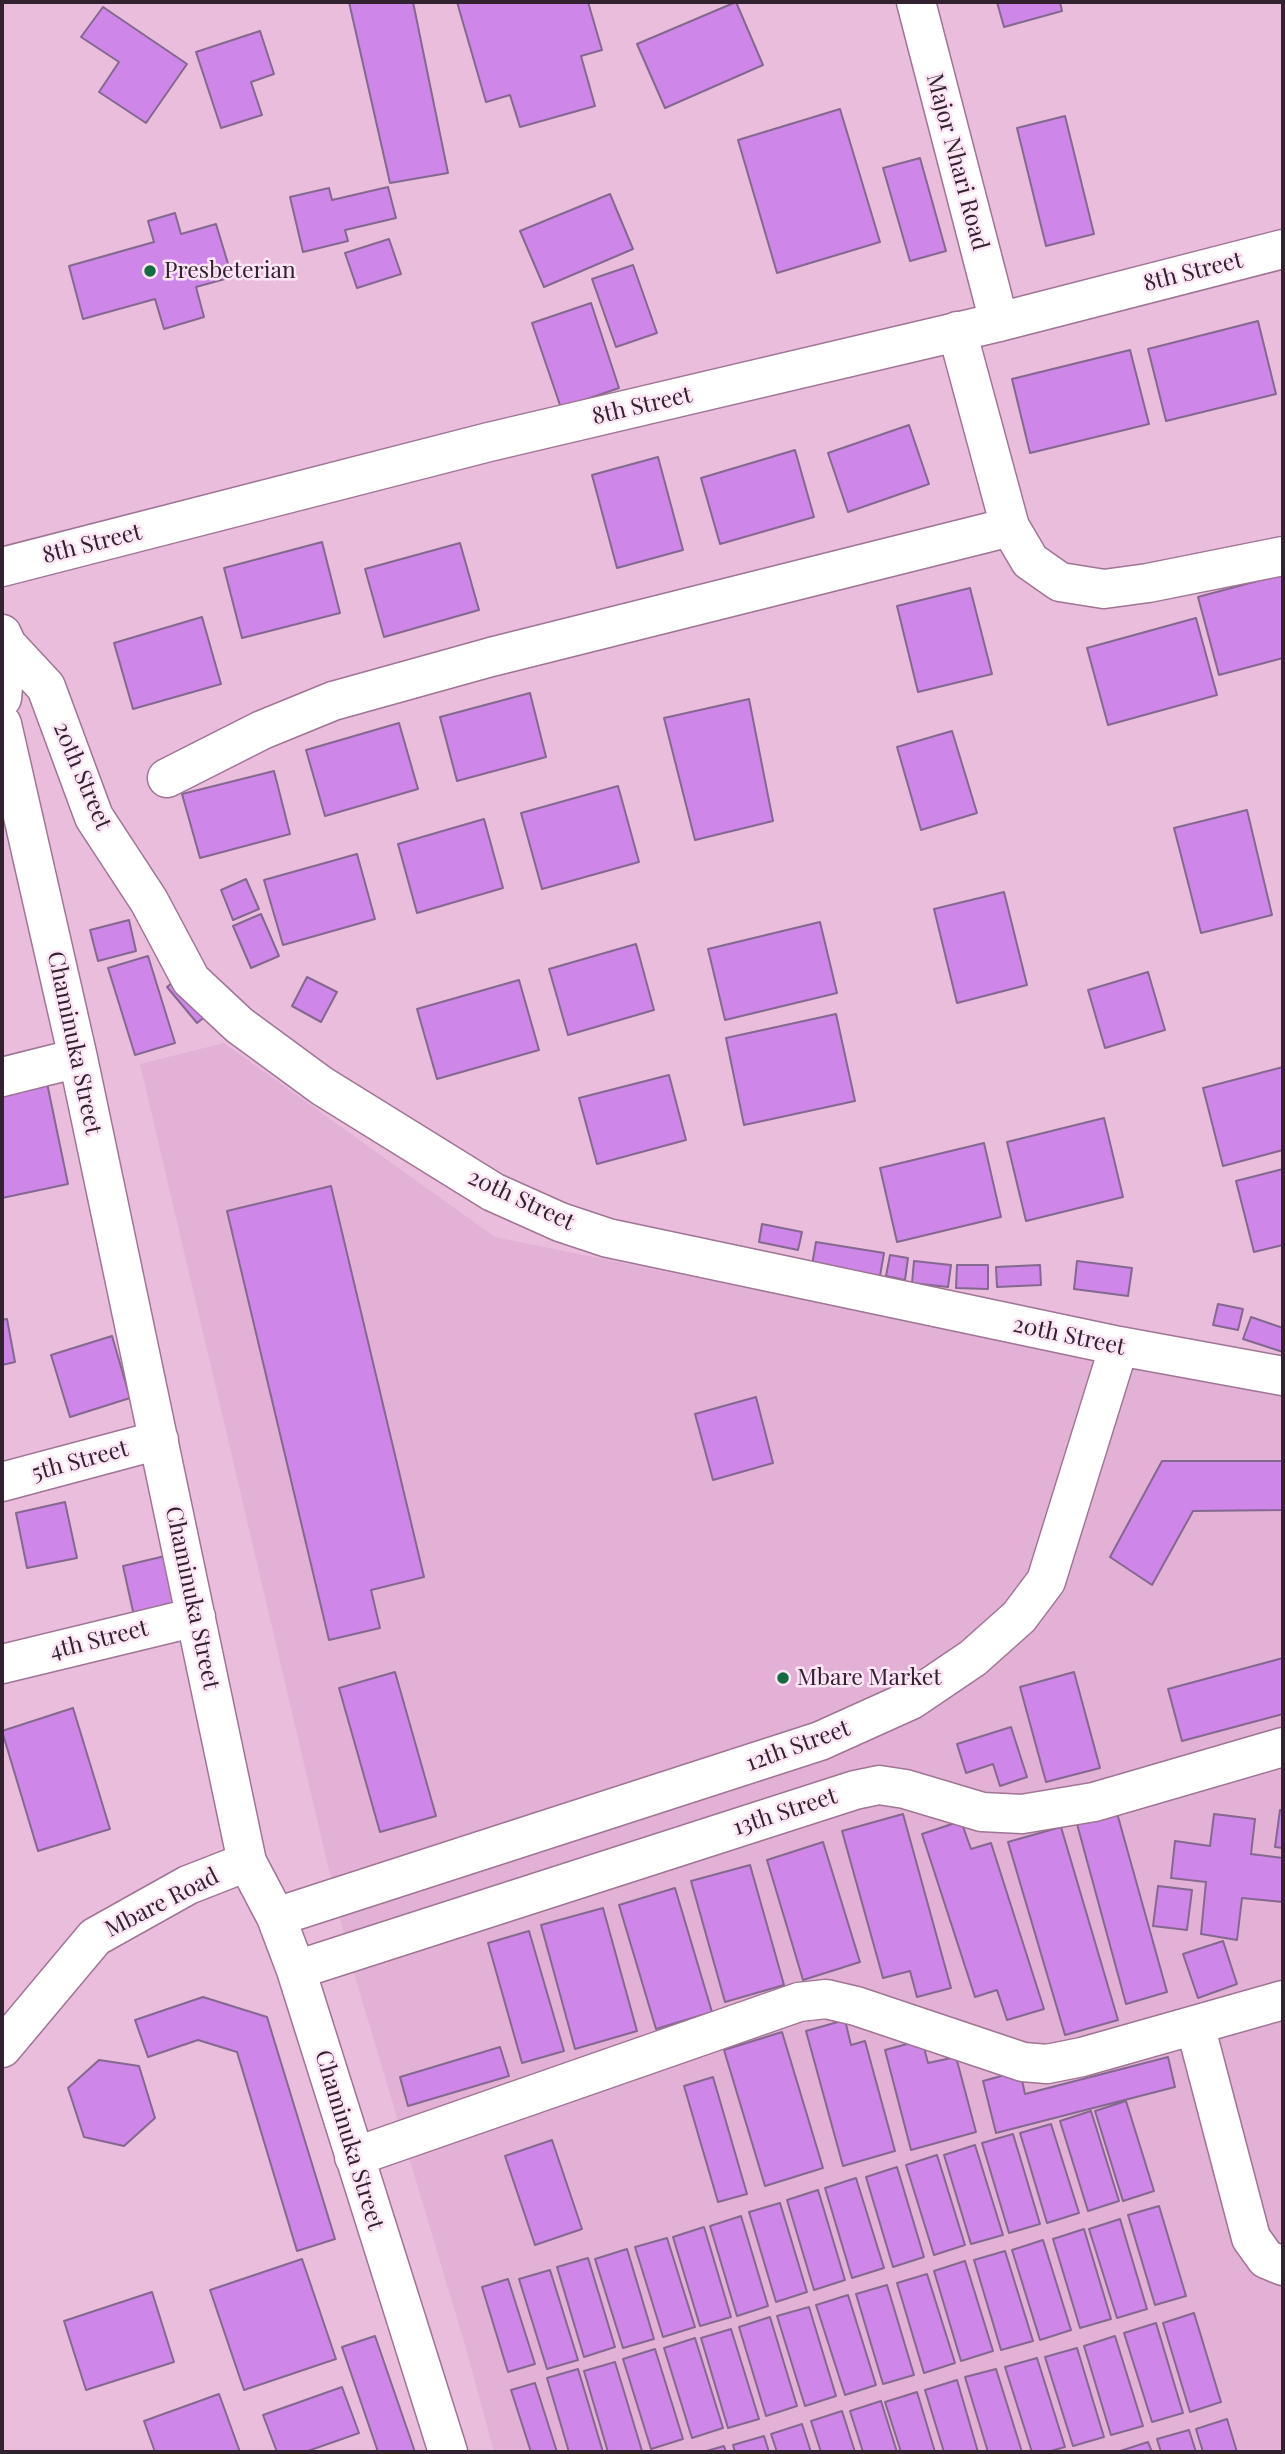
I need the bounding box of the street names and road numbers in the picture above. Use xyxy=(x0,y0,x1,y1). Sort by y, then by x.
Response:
street label: Major Nhari Road xyxy=(920,71,994,253)
street label: 8th Street xyxy=(1141,246,1245,298)
street label: 8th Street xyxy=(590,381,694,431)
street label: 8th Street xyxy=(40,518,144,570)
street label: 20th Street xyxy=(47,718,117,834)
street label: Chaminuka Street xyxy=(41,949,107,1137)
street label: 20th Street xyxy=(464,1163,578,1237)
street label: 20th Street xyxy=(1010,1311,1128,1361)
street label: 5th Street xyxy=(29,1435,131,1487)
street label: Chaminuka Street xyxy=(159,1504,225,1692)
street label: 4th Street xyxy=(47,1614,151,1666)
street label: 12th Street xyxy=(742,1714,854,1778)
street label: 13th Street xyxy=(730,1782,840,1842)
street label: Mbare Road xyxy=(101,1863,223,1943)
street label: Chaminuka Street xyxy=(309,2047,389,2233)

